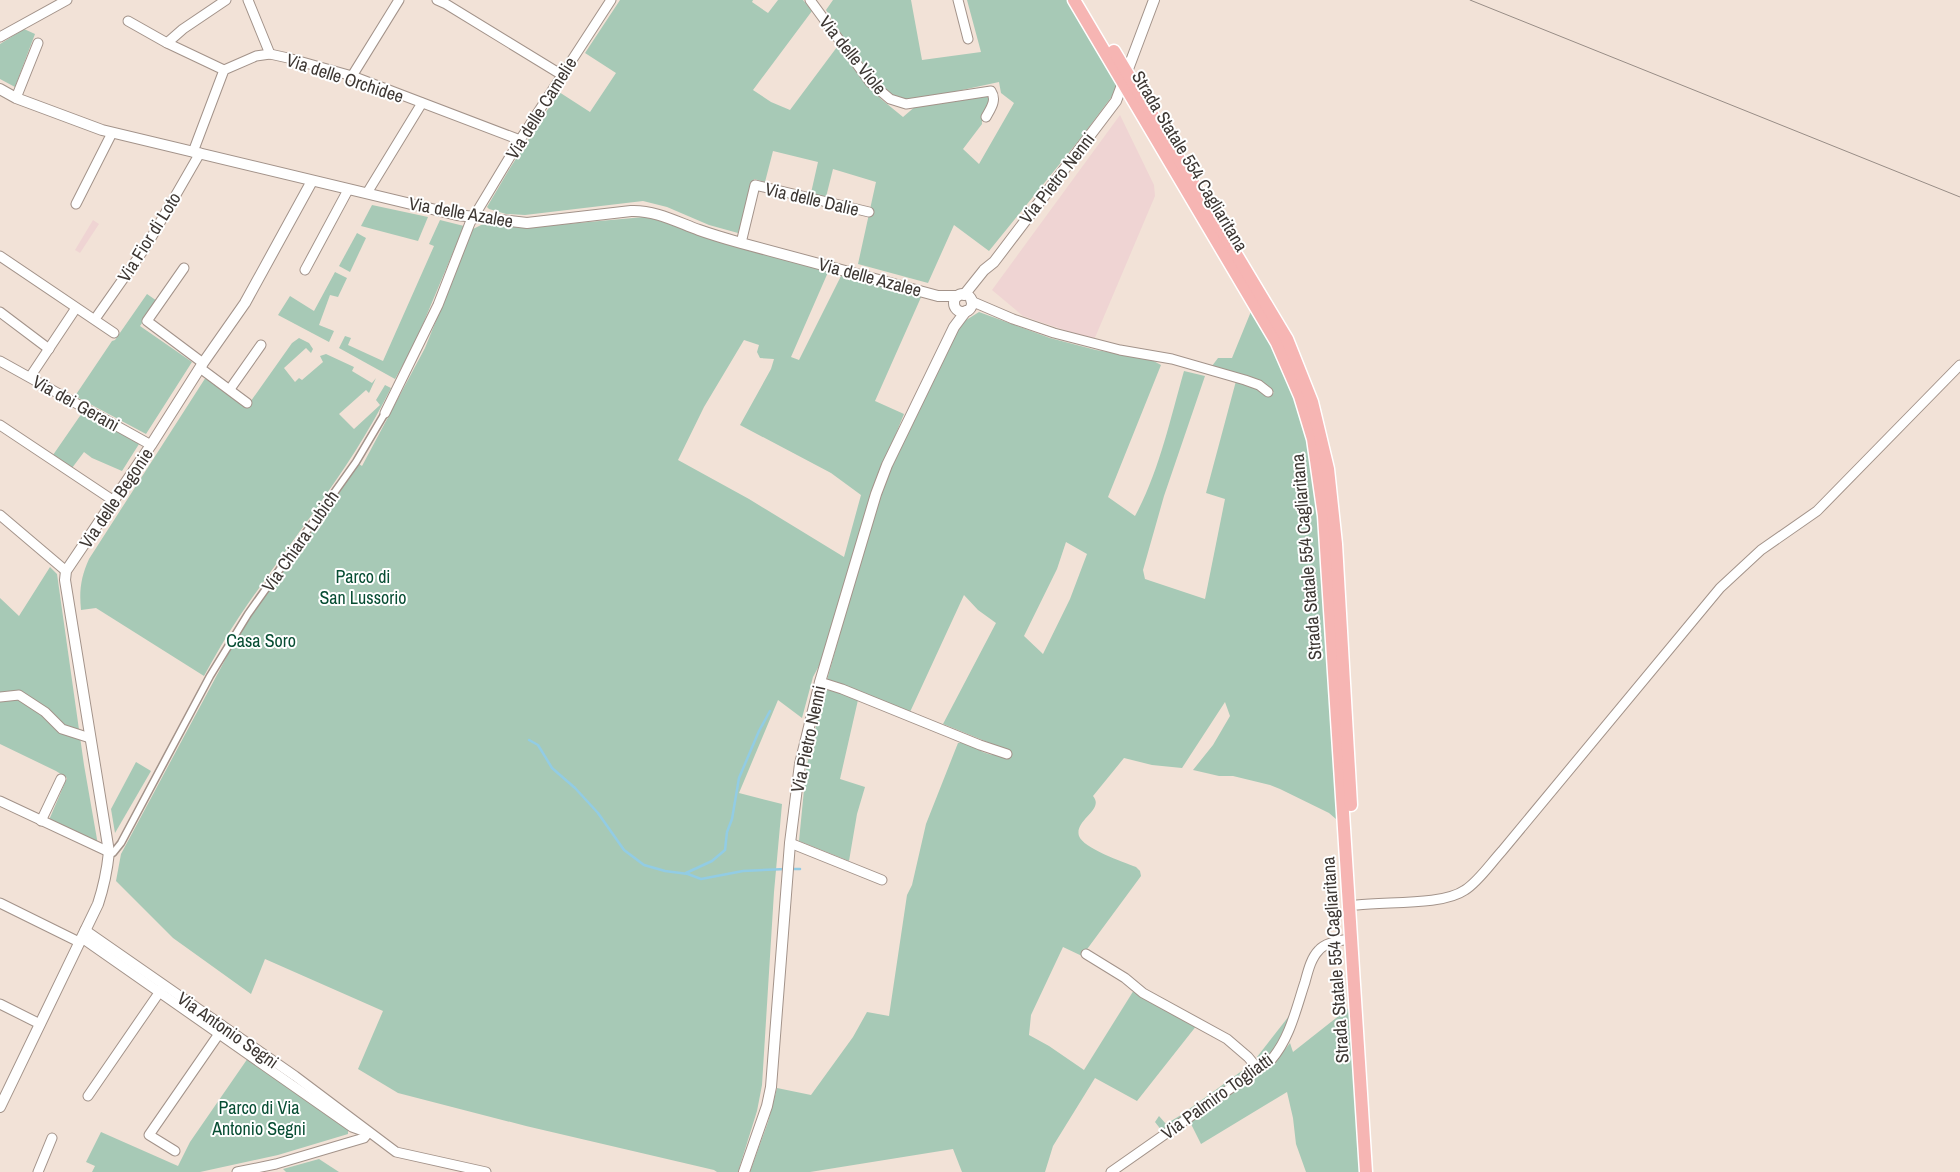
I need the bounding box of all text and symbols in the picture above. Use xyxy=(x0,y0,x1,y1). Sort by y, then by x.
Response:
street label: Via delle Viole xyxy=(813,10,893,100)
street label: Via delle Orchidee xyxy=(283,47,407,109)
street label: Via delle Camelie xyxy=(500,52,582,164)
street label: Strada Statale 554 Cagliaritana xyxy=(1126,66,1254,256)
street label: Via Pietro Nenni xyxy=(1014,127,1100,229)
street label: Via delle Dalie xyxy=(763,176,861,222)
street label: Via Fior di Loto xyxy=(112,187,186,287)
street label: Via delle Azalee xyxy=(407,191,515,233)
street label: Via delle Azalee xyxy=(816,251,924,303)
street label: Via dei Gerani xyxy=(28,369,124,437)
street label: Via delle Begonie xyxy=(73,443,159,553)
street label: Strada Statale 554 Cagliaritana xyxy=(1285,453,1327,661)
street label: Via Chiara Lubich xyxy=(256,485,344,597)
park label: Parco di San Lussorio xyxy=(320,564,406,610)
park label: Casa Soro xyxy=(226,628,296,653)
street label: Via Pietro Nenni xyxy=(784,683,832,795)
street label: Strada Statale 554 Cagliaritana xyxy=(1315,856,1355,1064)
street label: Via Antonio Segni xyxy=(172,986,284,1074)
street label: Via Palmiro Togliatti xyxy=(1156,1047,1278,1145)
park label: Parco di Via Antonio Segni xyxy=(211,1095,306,1141)

